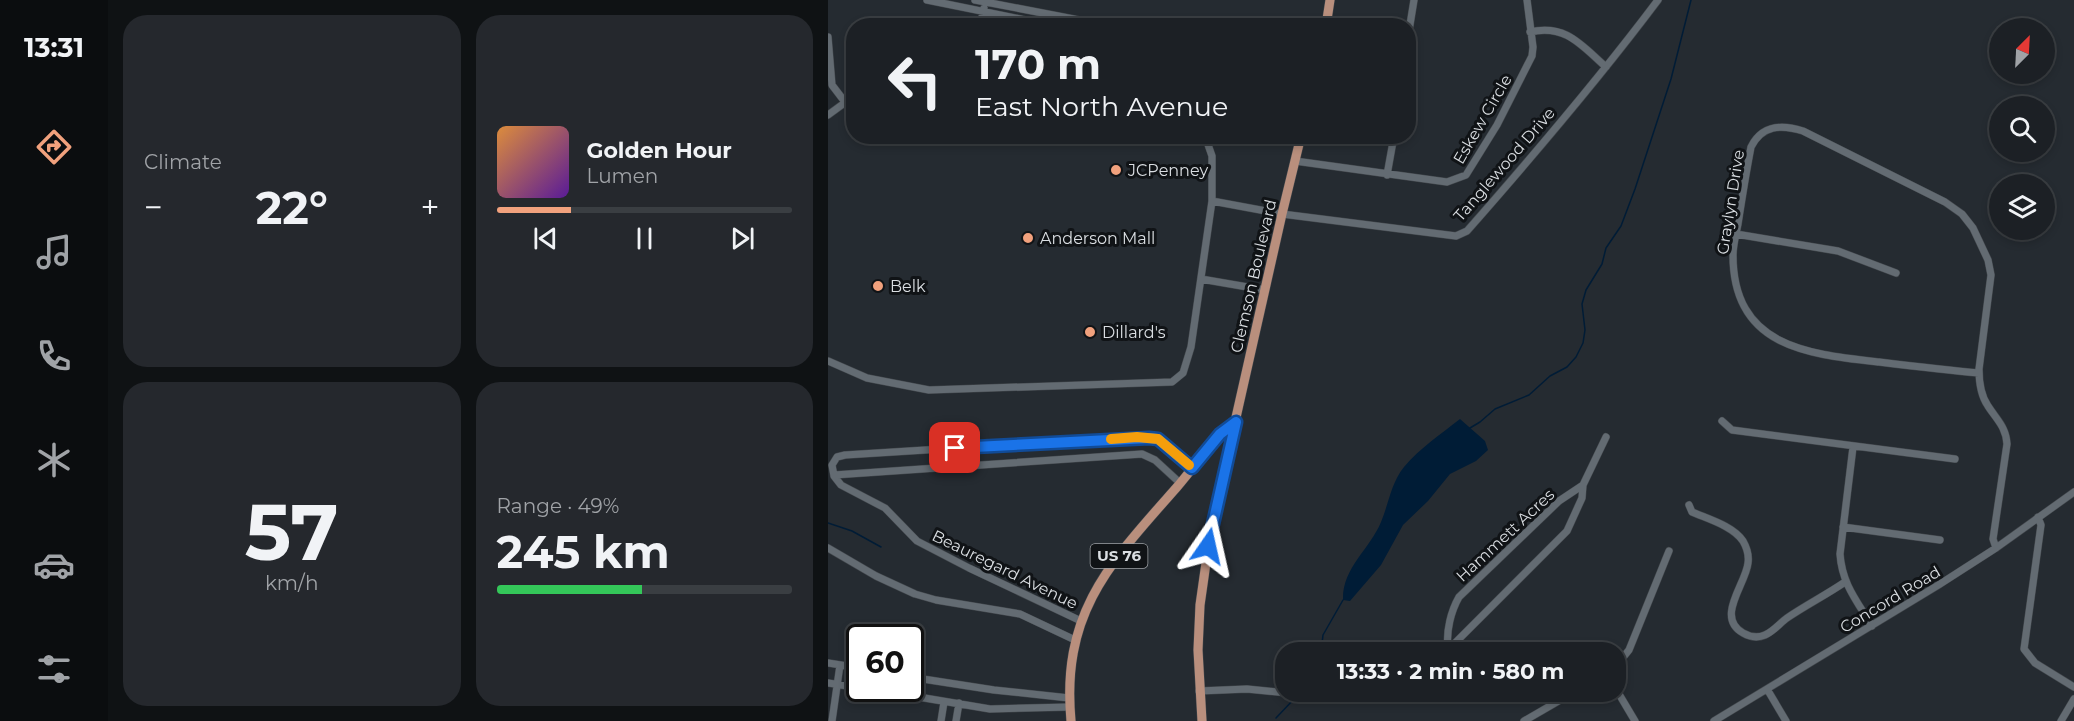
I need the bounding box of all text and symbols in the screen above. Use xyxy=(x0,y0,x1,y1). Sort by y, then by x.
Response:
north arrow xyxy=(1989,18,2055,84)
map controls xyxy=(1989,18,2055,240)
text: 13:31 xyxy=(24,31,84,64)
text: 170 m xyxy=(975,38,1101,90)
icon: left xyxy=(876,42,954,120)
street label: Eskew Circle xyxy=(1449,71,1516,167)
text: East North Avenue xyxy=(975,90,1228,123)
button: search xyxy=(1989,96,2055,162)
street label: Tanglewood Drive xyxy=(1450,104,1559,225)
icon: directions xyxy=(33,126,75,168)
text: Golden Hour xyxy=(587,137,732,164)
street label: Graylyn Drive xyxy=(1713,148,1748,256)
text: Climate xyxy=(144,150,222,174)
place label: JCPenney xyxy=(1127,161,1208,180)
marker: JCPenney xyxy=(1109,163,1123,177)
text: Lumen xyxy=(587,164,658,188)
button: layers xyxy=(1989,174,2055,240)
text: 22° xyxy=(256,180,328,235)
text: − xyxy=(144,187,163,227)
text: + xyxy=(421,187,439,227)
street label: Clemson Boulevard xyxy=(1227,198,1280,355)
icon: previous xyxy=(529,222,562,255)
icon: pause xyxy=(628,222,661,255)
icon: next xyxy=(726,222,759,255)
place label: Anderson Mall xyxy=(1040,229,1155,248)
icon: music xyxy=(33,231,75,273)
marker: Anderson Mall xyxy=(1021,231,1035,245)
place label: Belk xyxy=(890,277,926,296)
marker: Belk xyxy=(871,279,885,293)
place label: Dillard's xyxy=(1102,323,1166,342)
marker: Dillard's xyxy=(1083,325,1097,339)
icon: phone xyxy=(33,335,75,377)
pin xyxy=(929,422,980,473)
icon: arrive xyxy=(938,431,971,464)
icon: climate xyxy=(33,439,75,481)
text: 57 xyxy=(245,484,339,580)
street label: Hammett Acres xyxy=(1452,485,1558,586)
text: Range · 49% xyxy=(497,494,619,518)
position arrow xyxy=(1176,514,1240,578)
text: 245 km xyxy=(497,524,670,579)
street label: Beauregard Avenue xyxy=(929,526,1081,613)
icon: car xyxy=(33,544,75,586)
road number: US 76 xyxy=(1090,544,1148,568)
street label: Concord Road xyxy=(1837,562,1944,637)
text: km/h xyxy=(265,571,318,595)
speed limit sign: 60 xyxy=(846,624,924,702)
icon: filters xyxy=(33,648,75,690)
text: 13:33 · 2 min · 580 m xyxy=(1337,658,1564,685)

